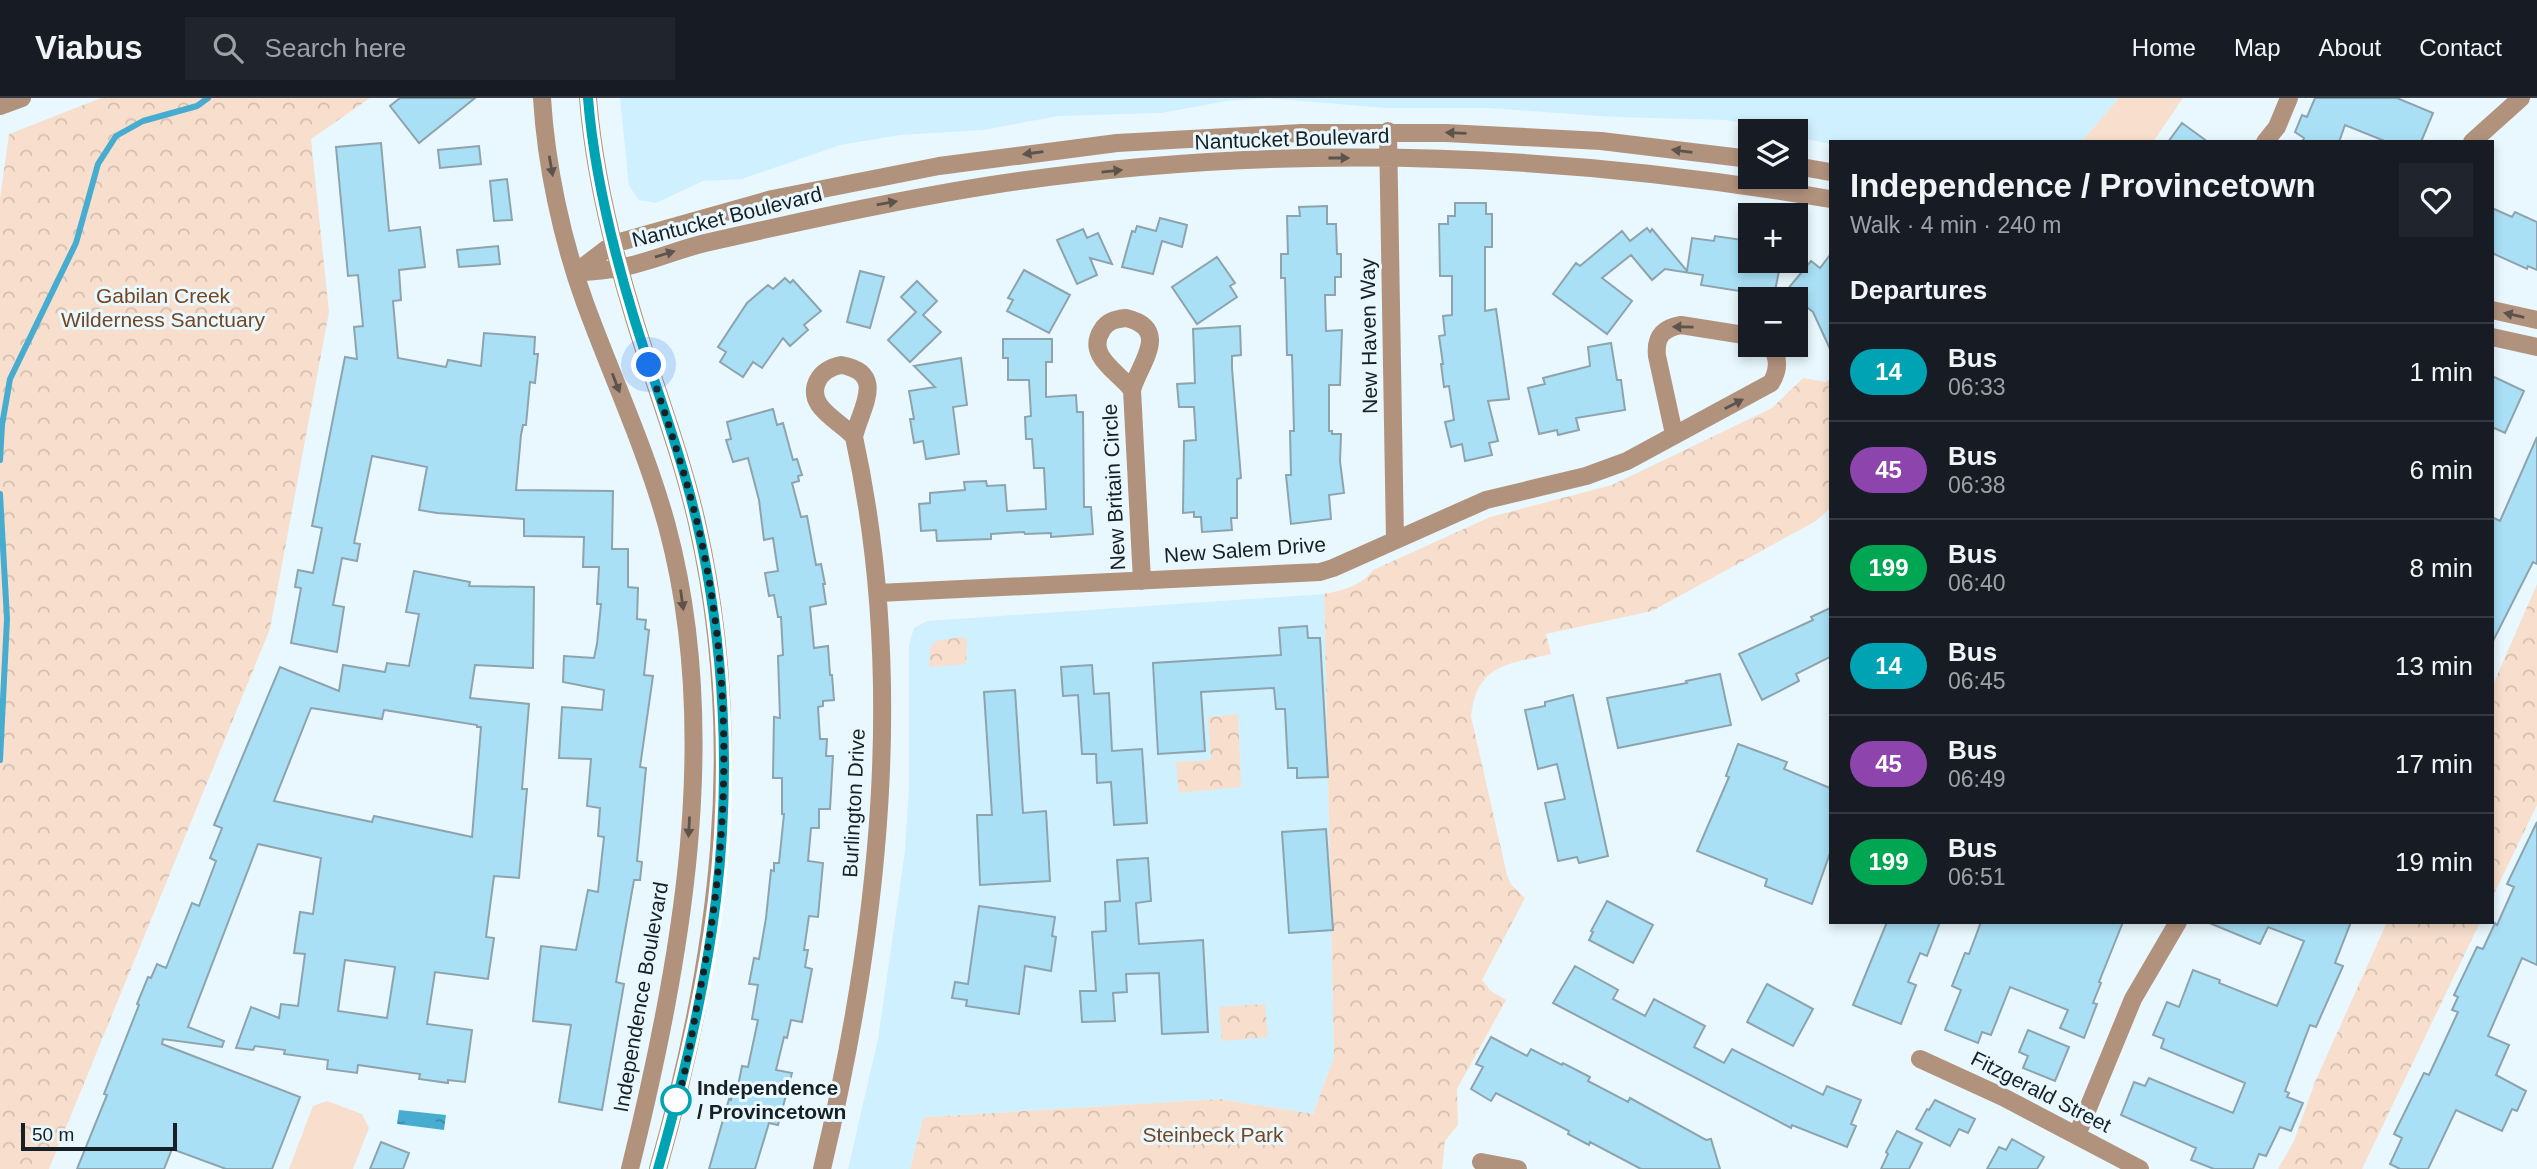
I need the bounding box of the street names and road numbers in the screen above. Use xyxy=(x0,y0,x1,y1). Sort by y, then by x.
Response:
street label: Nantucket Boulevard xyxy=(1194,124,1390,153)
street label: Nantucket Boulevard xyxy=(630,182,824,251)
street label: New Haven Way xyxy=(1356,258,1381,414)
street label: New Britain Circle xyxy=(1098,403,1129,571)
street label: New Salem Drive xyxy=(1163,532,1327,567)
street label: Burlington Drive xyxy=(838,728,869,878)
street label: Independence Boulevard xyxy=(609,880,672,1114)
street label: Fitzgerald Street xyxy=(1967,1046,2115,1137)

